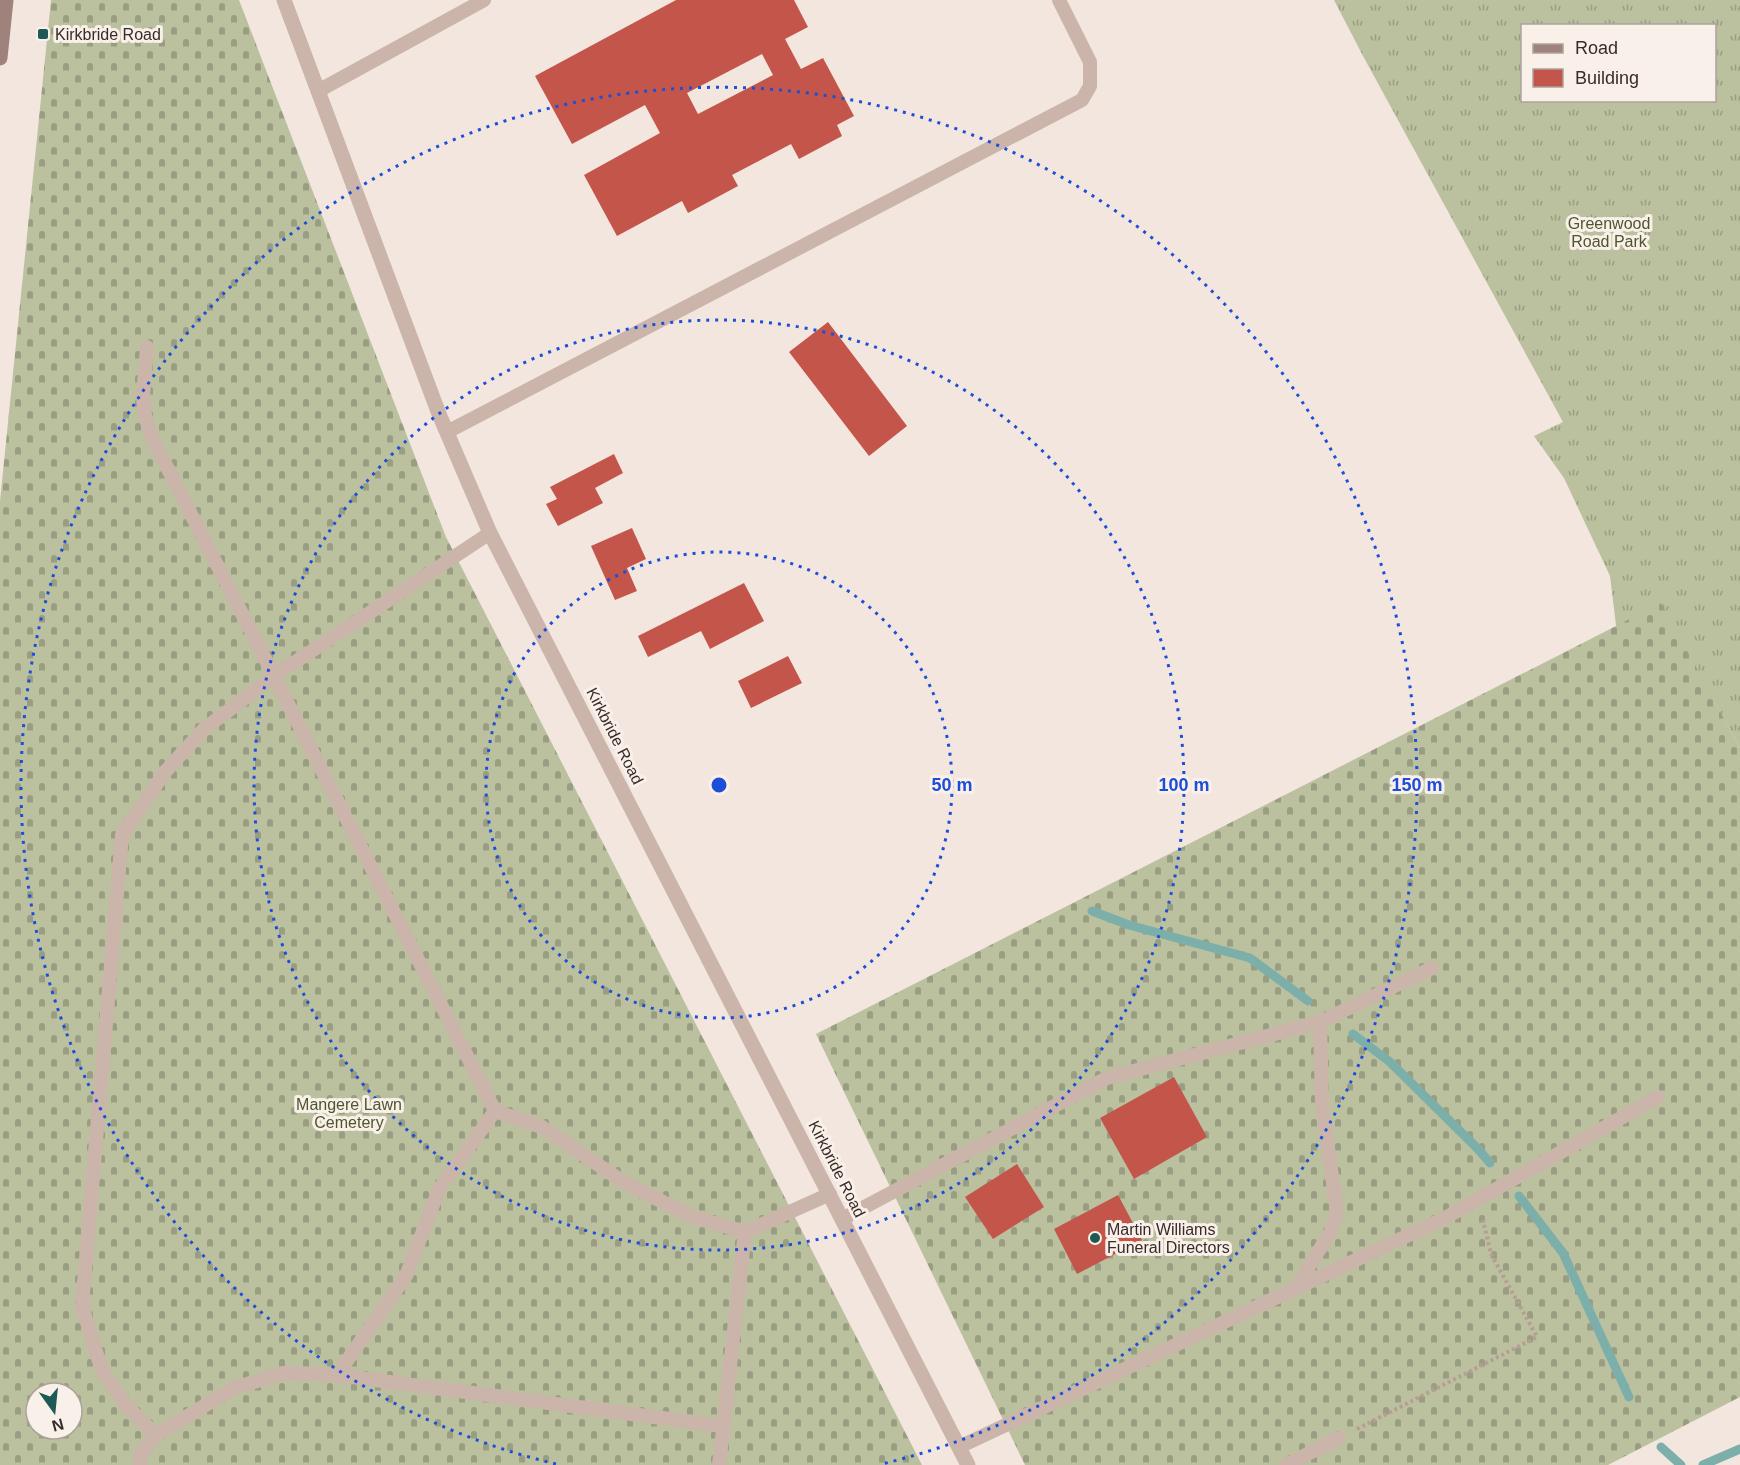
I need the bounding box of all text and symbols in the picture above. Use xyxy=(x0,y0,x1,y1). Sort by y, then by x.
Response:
legend xyxy=(1521,24,1716,102)
place label: Kirkbride Road xyxy=(55,26,161,43)
marker: Kirkbride Road xyxy=(36,27,50,41)
text: Road xyxy=(1575,38,1618,58)
text: Building xyxy=(1575,68,1639,88)
park label: Greenwood Road Park xyxy=(1568,215,1650,250)
street label: Kirkbride Road xyxy=(583,685,647,787)
centre of rings xyxy=(709,775,729,795)
text: 50 m xyxy=(931,775,973,795)
text: 100 m xyxy=(1158,775,1210,795)
text: 150 m xyxy=(1391,775,1443,795)
park label: Mangere Lawn Cemetery xyxy=(296,1096,402,1131)
street label: Kirkbride Road xyxy=(805,1118,869,1220)
place label: Martin Williams Funeral Directors xyxy=(1107,1221,1230,1256)
marker: Martin Williams Funeral Directors xyxy=(1088,1231,1102,1245)
north arrow xyxy=(24,1381,84,1441)
text: N xyxy=(50,1415,66,1435)

